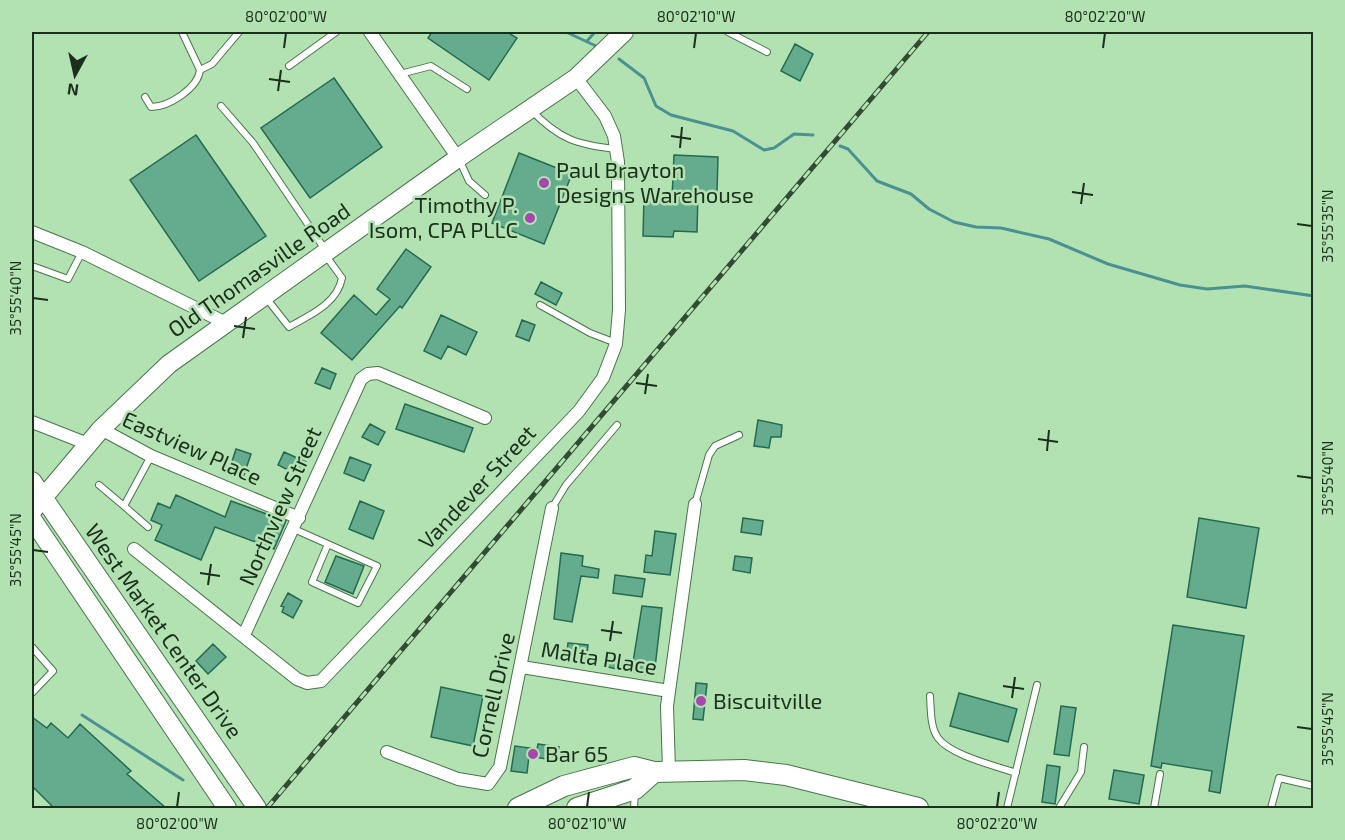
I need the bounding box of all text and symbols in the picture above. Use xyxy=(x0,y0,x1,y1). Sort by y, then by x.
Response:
text: 80°02'00"W xyxy=(245,7,327,25)
text: 80°02'10"W xyxy=(657,7,735,25)
text: 80°02'20"W xyxy=(1064,7,1146,25)
north arrow xyxy=(45,45,105,105)
text: N xyxy=(66,80,80,101)
place label: Paul Brayton Designs Warehouse xyxy=(556,156,754,207)
marker: Paul Brayton Designs Warehouse xyxy=(537,176,551,190)
text: 35°55'35"N xyxy=(1318,189,1336,263)
place label: Timothy P. Isom, CPA PLLC xyxy=(369,191,518,242)
street label: Old Thomasville Road xyxy=(162,196,354,342)
marker: Timothy P. Isom, CPA PLLC xyxy=(523,211,537,225)
text: 35°55'40"N xyxy=(6,261,24,335)
street label: Eastview Place xyxy=(119,405,266,489)
street label: Vandever Street xyxy=(412,419,540,554)
street label: Northview Street xyxy=(233,422,326,589)
text: 35°55'40"N xyxy=(1318,441,1336,515)
text: 35°55'45"N xyxy=(6,513,24,587)
street label: West Market Center Drive xyxy=(81,518,249,743)
street label: Cornell Drive xyxy=(465,629,519,760)
street label: Malta Place xyxy=(539,635,659,679)
place label: Biscuitville xyxy=(713,687,822,713)
text: 35°55'45"N xyxy=(1318,692,1336,766)
marker: Biscuitville xyxy=(694,694,708,708)
place label: Bar 65 xyxy=(545,740,608,766)
marker: Bar 65 xyxy=(526,747,540,761)
text: 80°02'00"W xyxy=(136,814,218,832)
text: 80°02'10"W xyxy=(548,814,626,832)
text: 80°02'20"W xyxy=(956,814,1038,832)

